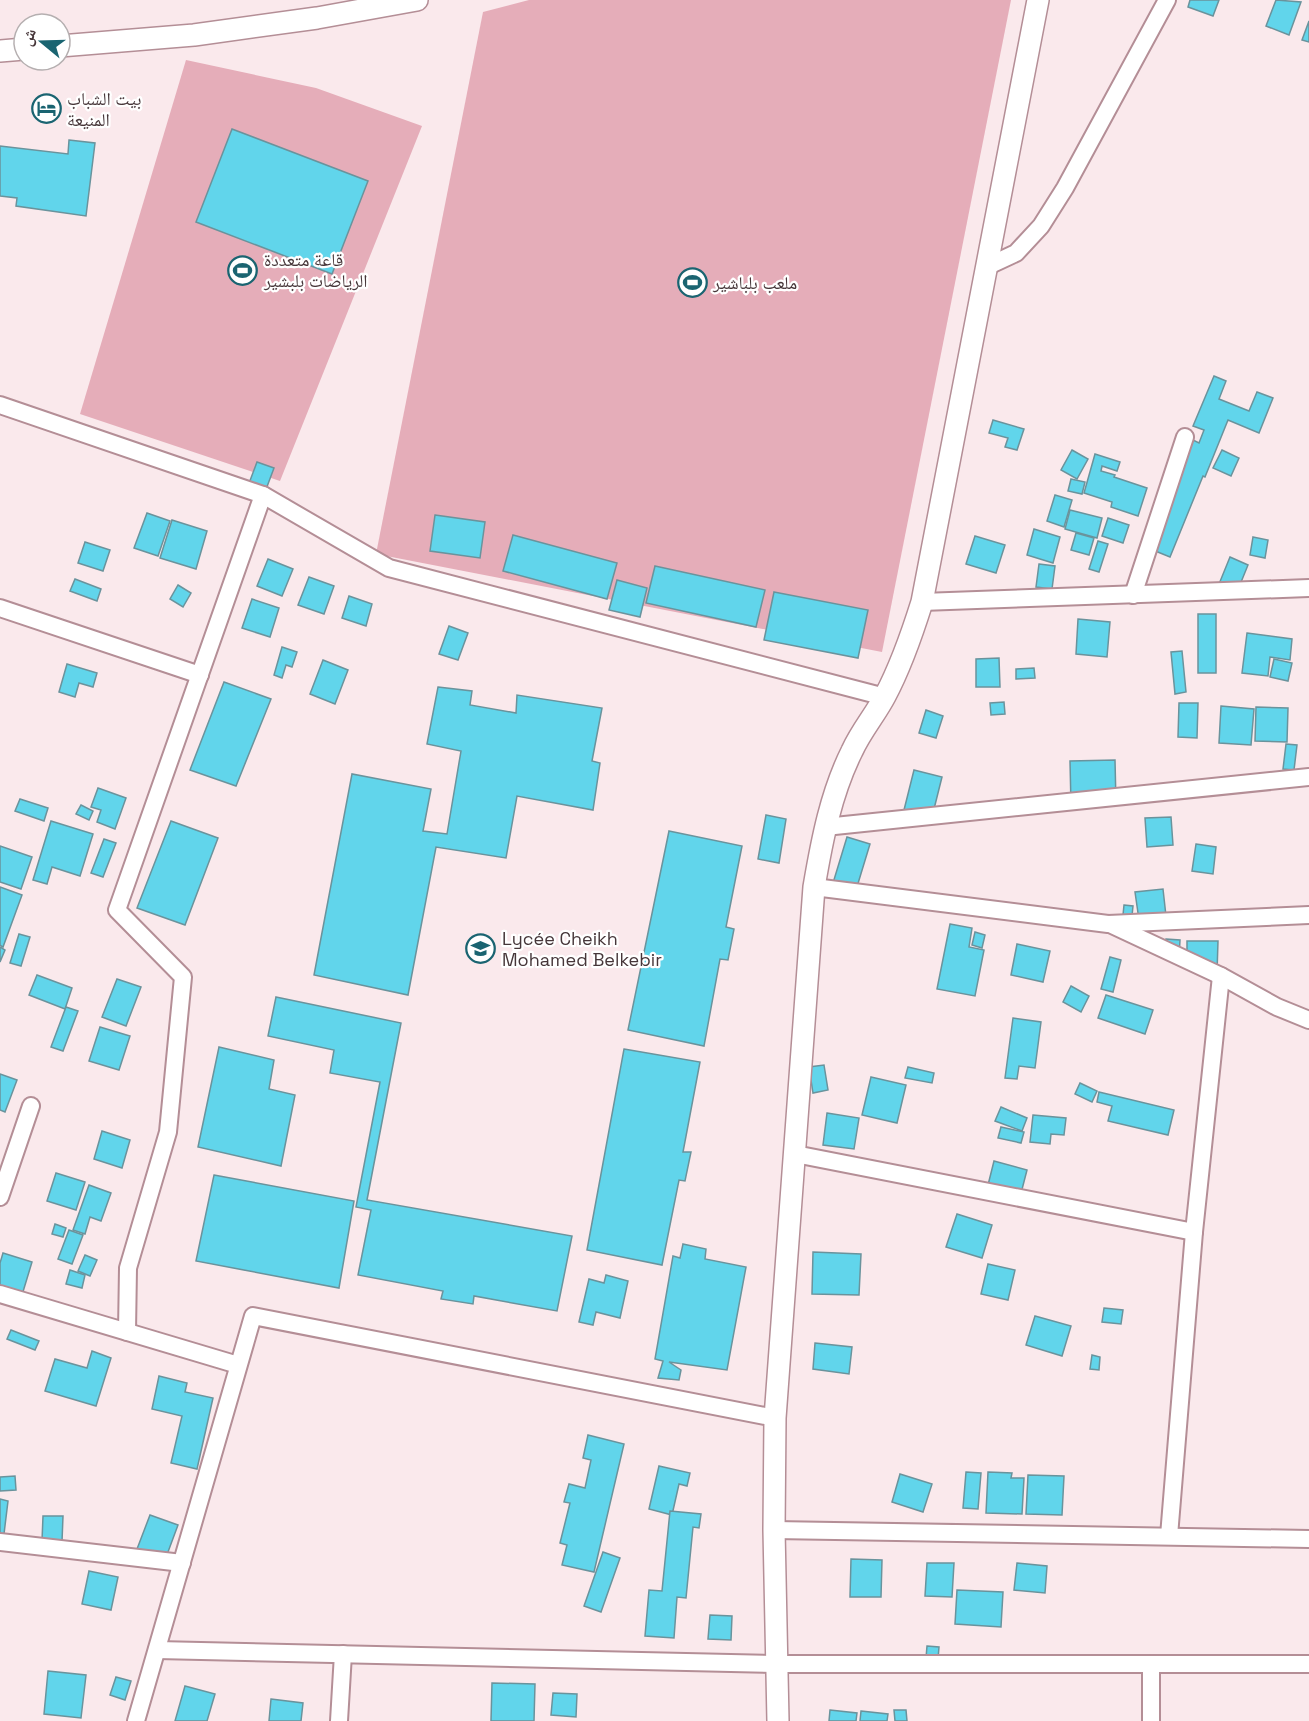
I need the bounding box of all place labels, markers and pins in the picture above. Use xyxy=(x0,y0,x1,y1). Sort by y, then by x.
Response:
place label: بيت الشباب المنيعة xyxy=(67,87,142,131)
hotel icon: بيت الشباب المنيعة xyxy=(30,93,62,125)
place label: قاعة متعددة الرياضات بلبشير xyxy=(263,248,368,292)
sports icon: قاعة متعددة الرياضات بلبشير xyxy=(227,254,259,286)
sports icon: ملعب بلباشير xyxy=(676,267,708,299)
place label: ملعب بلباشير xyxy=(712,271,797,294)
place label: Lycée Cheikh Mohamed Belkebir xyxy=(502,927,662,971)
school or university icon: Lycée Cheikh Mohamed Belkebir xyxy=(465,933,497,965)

